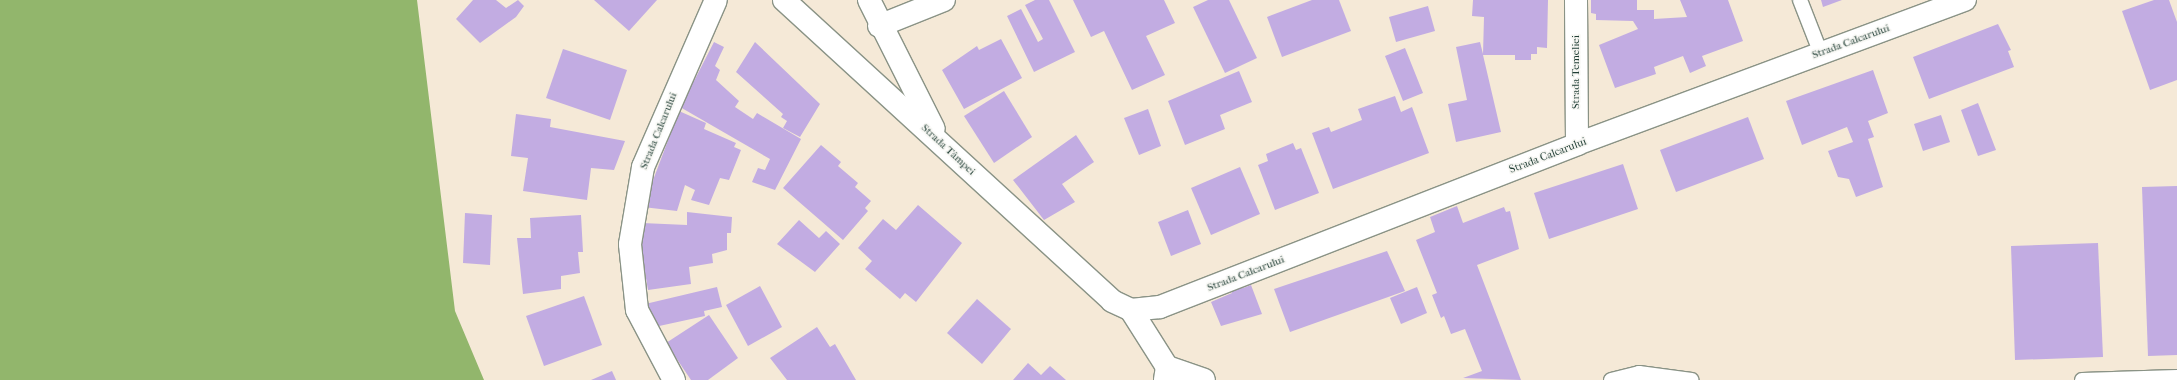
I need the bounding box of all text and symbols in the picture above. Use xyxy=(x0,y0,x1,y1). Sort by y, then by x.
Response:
street label: Strada Calcarului xyxy=(1810,22,1892,62)
street label: Strada Temeliei xyxy=(1569,35,1583,109)
street label: Strada Calcarului xyxy=(638,91,680,171)
street label: Strada Tâmpei xyxy=(918,122,978,178)
street label: Strada Calcarului xyxy=(1508,135,1588,177)
street label: Strada Calcarului xyxy=(1206,253,1286,295)

